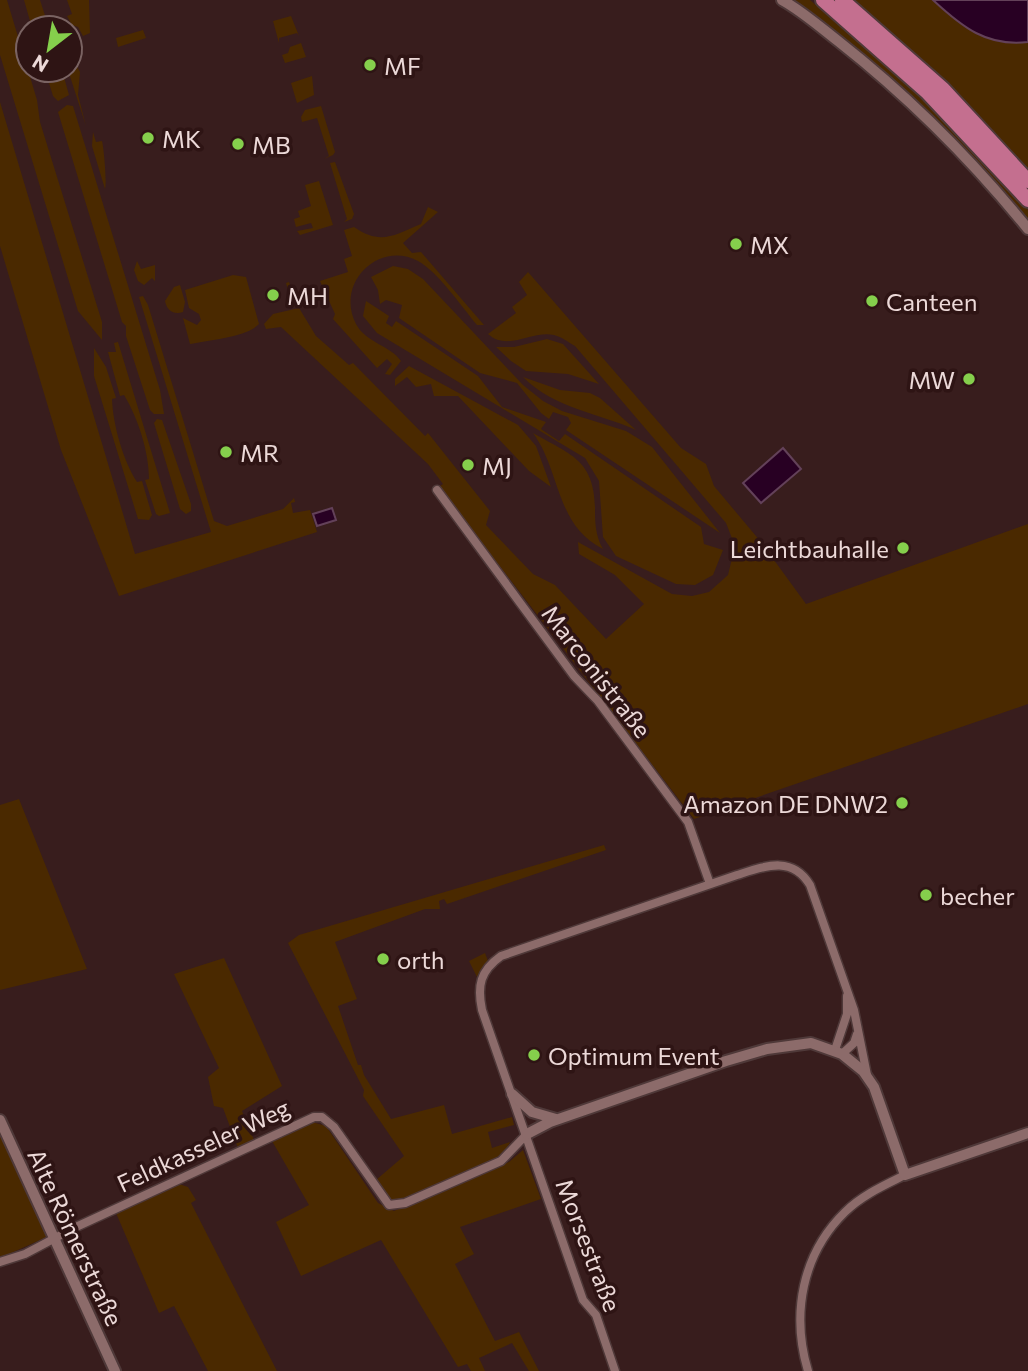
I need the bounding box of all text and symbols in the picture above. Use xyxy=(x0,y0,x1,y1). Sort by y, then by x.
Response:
north arrow xyxy=(14,14,84,84)
text: N xyxy=(28,50,52,78)
place label: MF xyxy=(384,51,421,80)
marker: MF xyxy=(362,57,378,73)
place label: MK xyxy=(162,124,201,153)
marker: MK xyxy=(140,130,156,146)
place label: MB xyxy=(252,130,290,159)
marker: MB xyxy=(230,136,246,152)
place label: MX xyxy=(750,230,789,259)
marker: MX xyxy=(728,236,744,252)
place label: MH xyxy=(287,281,328,310)
marker: MH xyxy=(265,287,281,303)
place label: Canteen xyxy=(886,287,977,316)
marker: Canteen xyxy=(864,293,880,309)
place label: MW xyxy=(909,365,955,394)
marker: MW xyxy=(961,371,977,387)
place label: MR xyxy=(240,438,279,467)
marker: MR xyxy=(218,444,234,460)
place label: MJ xyxy=(482,451,512,480)
marker: MJ xyxy=(460,457,476,473)
place label: Leichtbauhalle xyxy=(730,534,889,563)
marker: Leichtbauhalle xyxy=(895,540,911,556)
street label: Marconistraße xyxy=(536,599,658,743)
place label: Amazon DE DNW2 xyxy=(683,789,888,818)
marker: Amazon DE DNW2 xyxy=(894,795,910,811)
place label: becher xyxy=(940,881,1015,910)
marker: becher xyxy=(918,887,934,903)
place label: orth xyxy=(397,945,445,974)
marker: orth xyxy=(375,951,391,967)
place label: Optimum Event xyxy=(548,1041,720,1070)
marker: Optimum Event xyxy=(526,1047,542,1063)
street label: Feldkasseler Weg xyxy=(112,1092,294,1198)
street label: Alte Römerstraße xyxy=(22,1144,130,1330)
street label: Morsestraße xyxy=(550,1175,628,1315)

